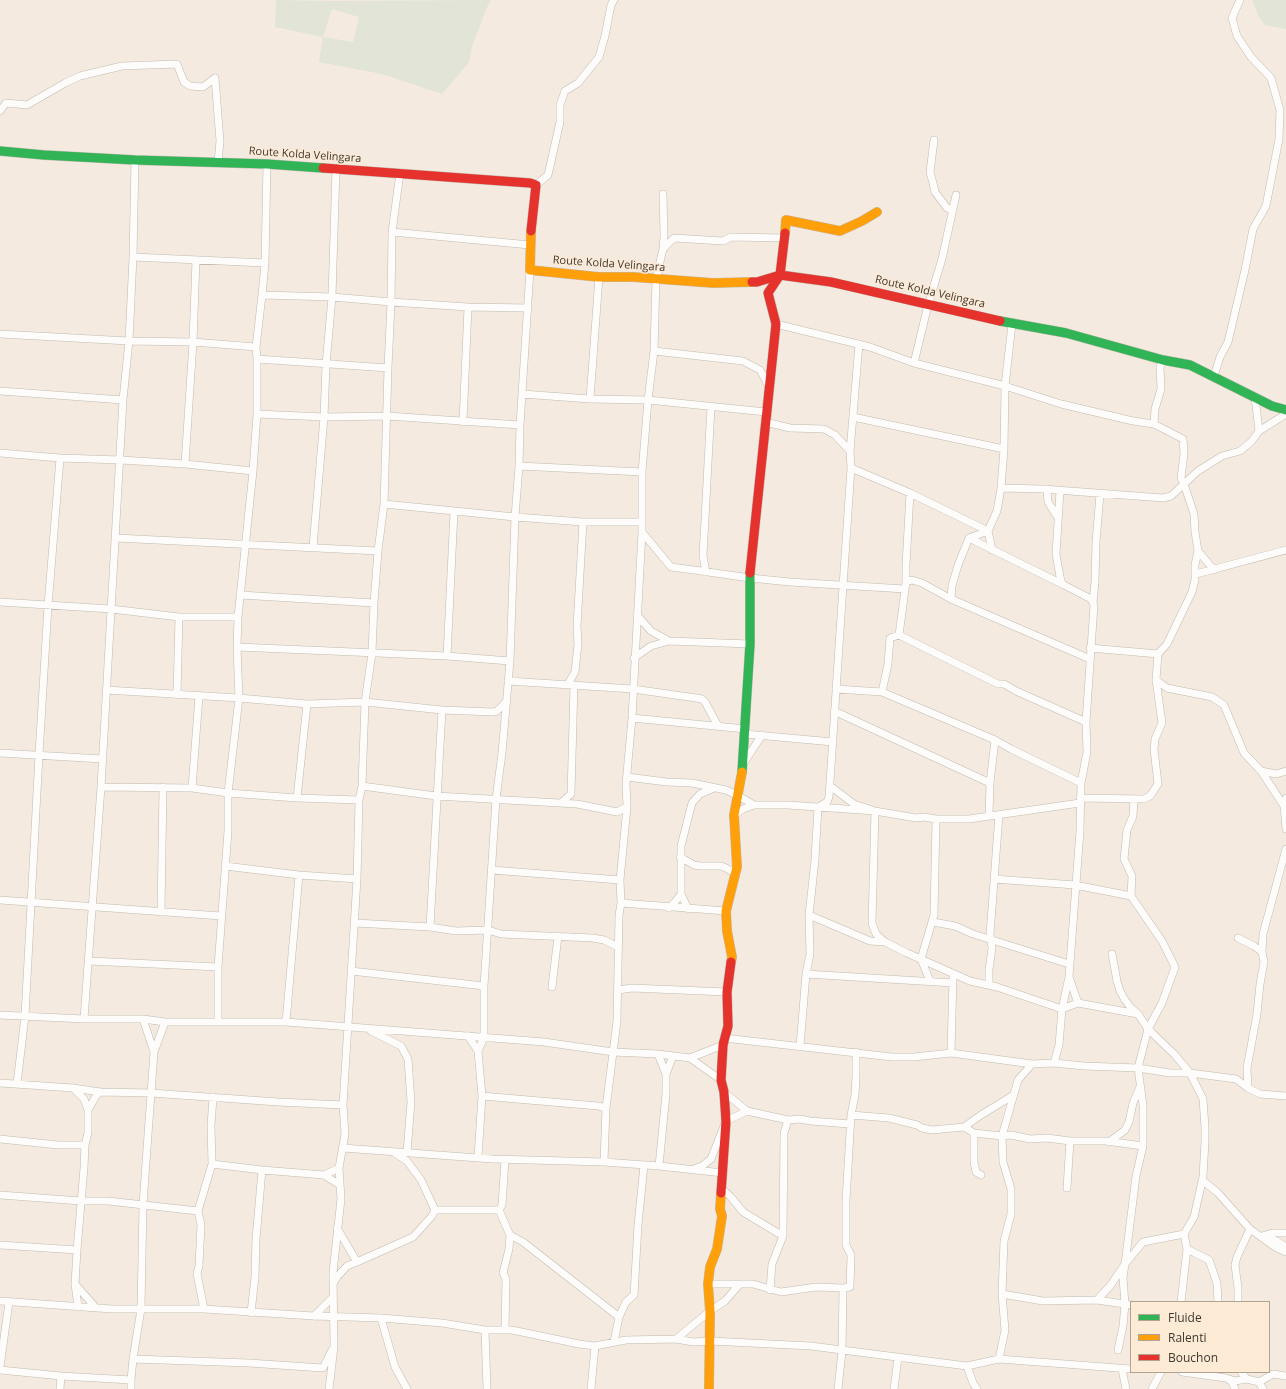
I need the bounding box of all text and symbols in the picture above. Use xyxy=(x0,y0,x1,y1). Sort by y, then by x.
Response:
street label: Route Kolda Velingara xyxy=(248,144,362,166)
street label: Route Kolda Velingara xyxy=(552,253,666,275)
street label: Route Kolda Velingara xyxy=(874,273,986,311)
legend xyxy=(1130,1301,1270,1373)
text: Fluide xyxy=(1168,1309,1202,1326)
text: Ralenti xyxy=(1168,1329,1207,1346)
text: Bouchon xyxy=(1168,1349,1218,1366)

